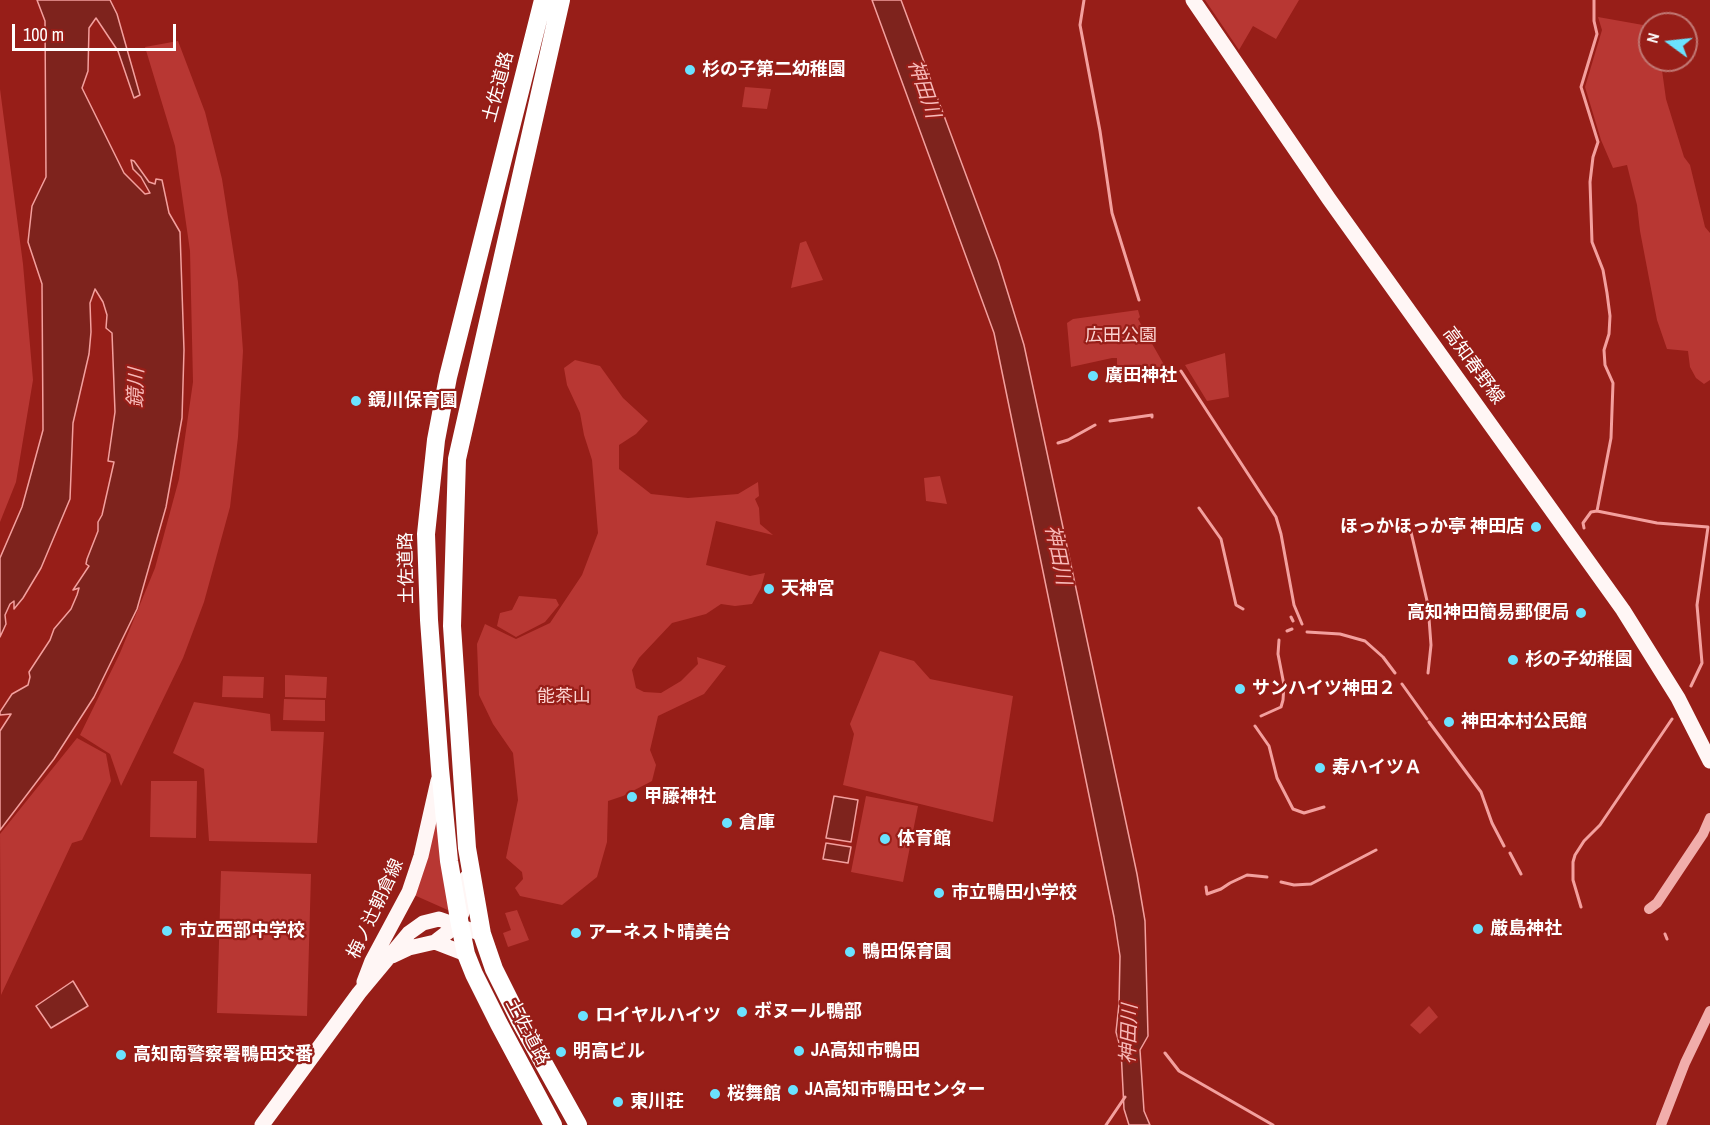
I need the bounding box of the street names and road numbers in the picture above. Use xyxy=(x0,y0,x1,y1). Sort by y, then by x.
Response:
street label: 土佐道路 xyxy=(479,49,519,125)
street label: 高知春野線 xyxy=(1438,323,1508,409)
street label: 土佐道路 xyxy=(396,532,418,604)
street label: 梅ノ辻朝倉線 xyxy=(343,855,409,963)
street label: 土佐道路 xyxy=(501,995,553,1069)

